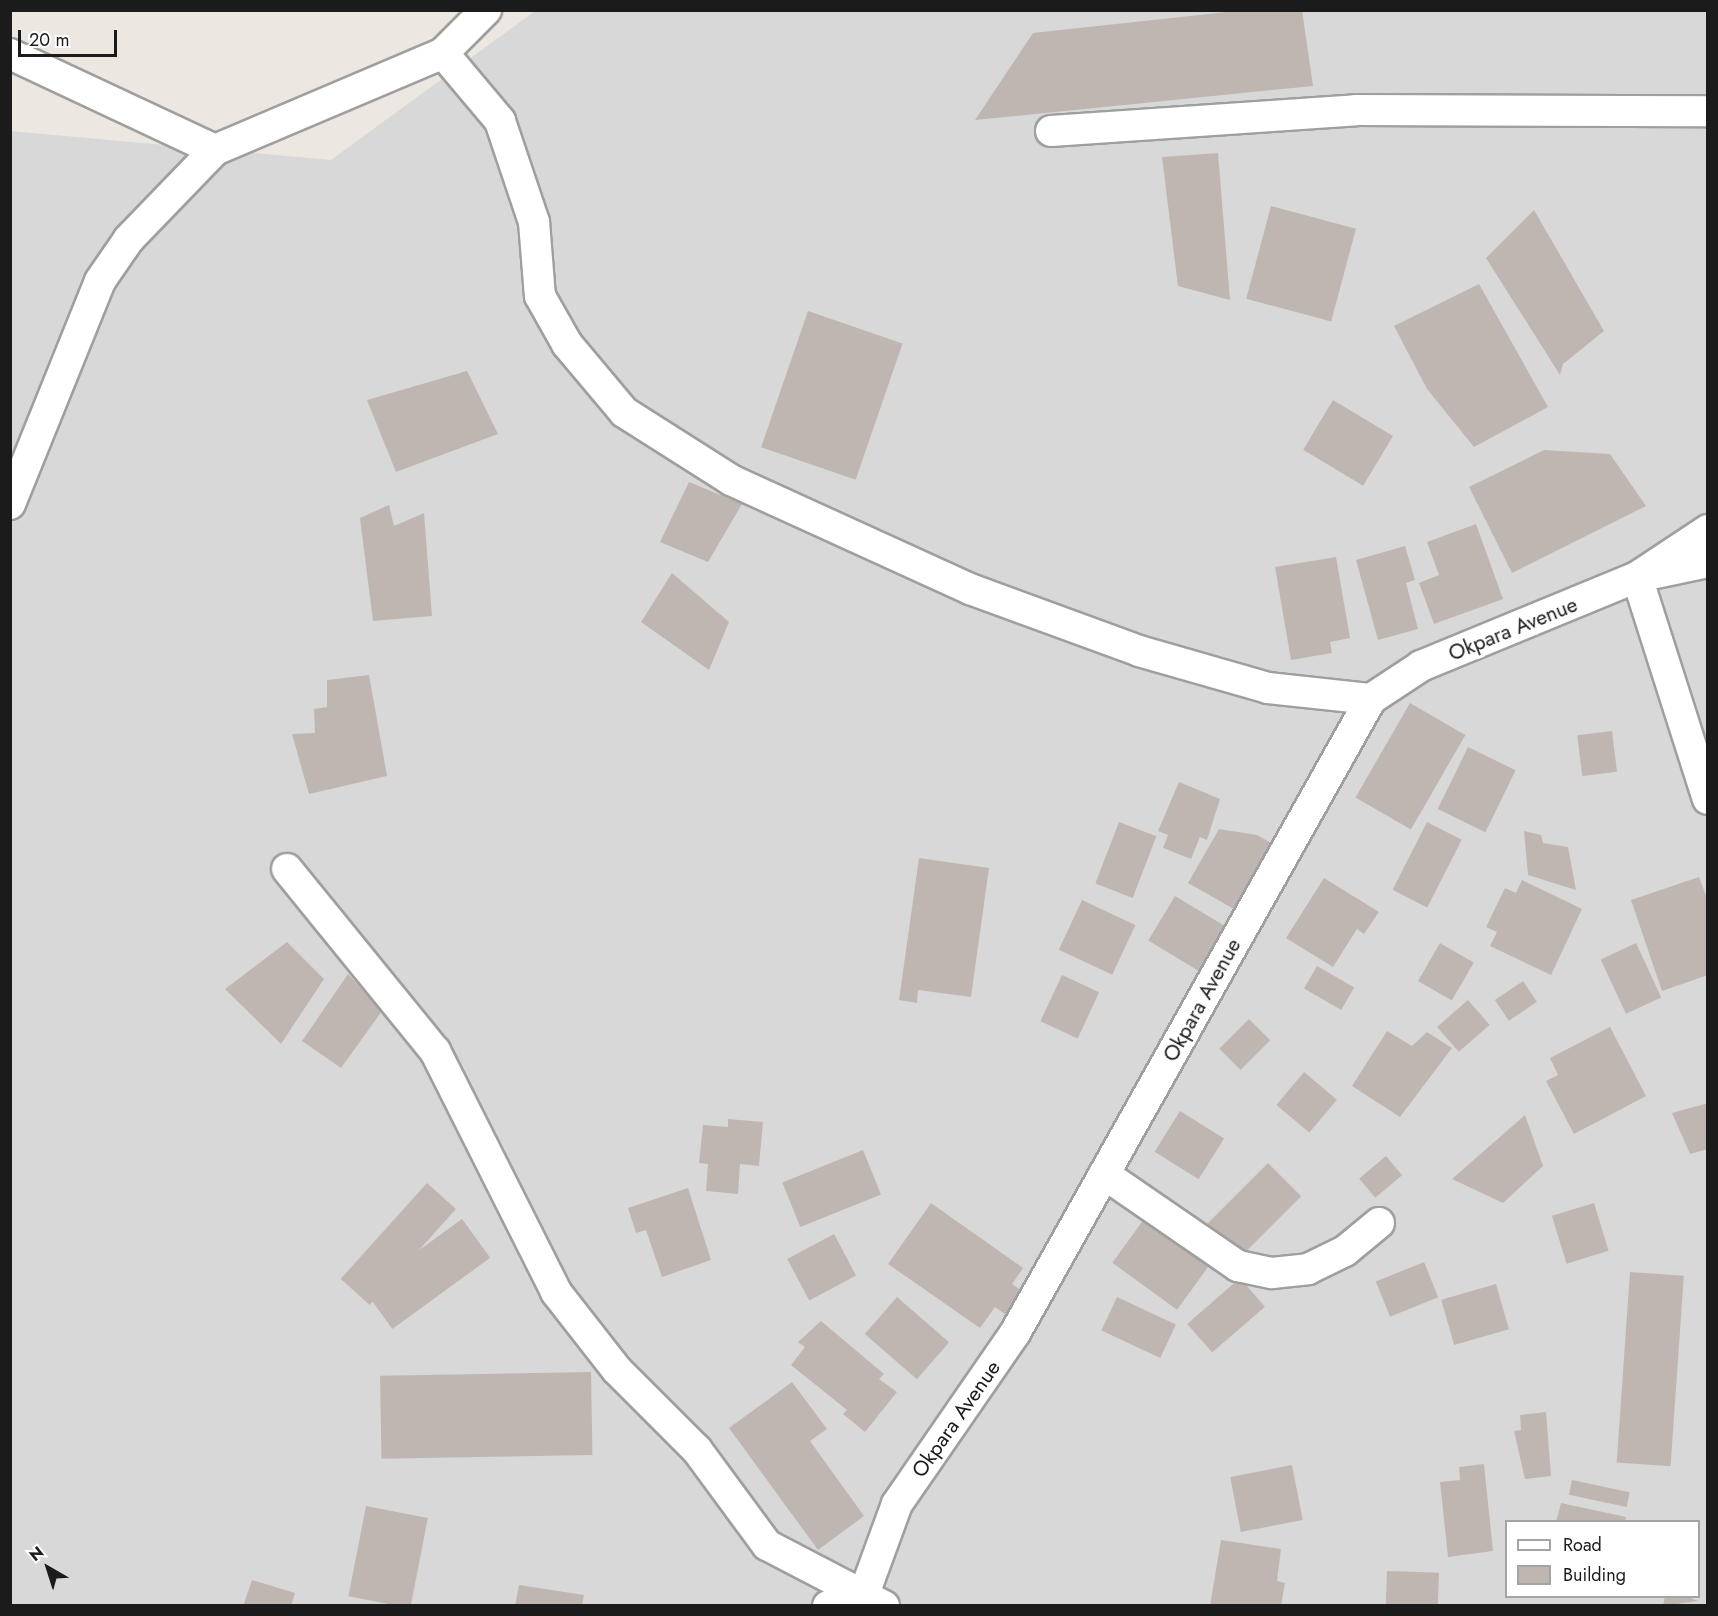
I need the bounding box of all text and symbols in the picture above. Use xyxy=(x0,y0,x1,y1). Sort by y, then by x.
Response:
scale bar xyxy=(21,18,120,56)
text: 20 m xyxy=(29,27,69,53)
street label: Okpara Avenue xyxy=(1445,592,1581,666)
street label: Okpara Avenue xyxy=(1158,934,1246,1066)
street label: Okpara Avenue xyxy=(906,1356,1006,1482)
legend xyxy=(1505,1520,1700,1598)
text: Road xyxy=(1563,1532,1602,1558)
north arrow xyxy=(18,1538,78,1598)
text: N xyxy=(24,1541,49,1567)
text: Building xyxy=(1563,1562,1626,1588)

